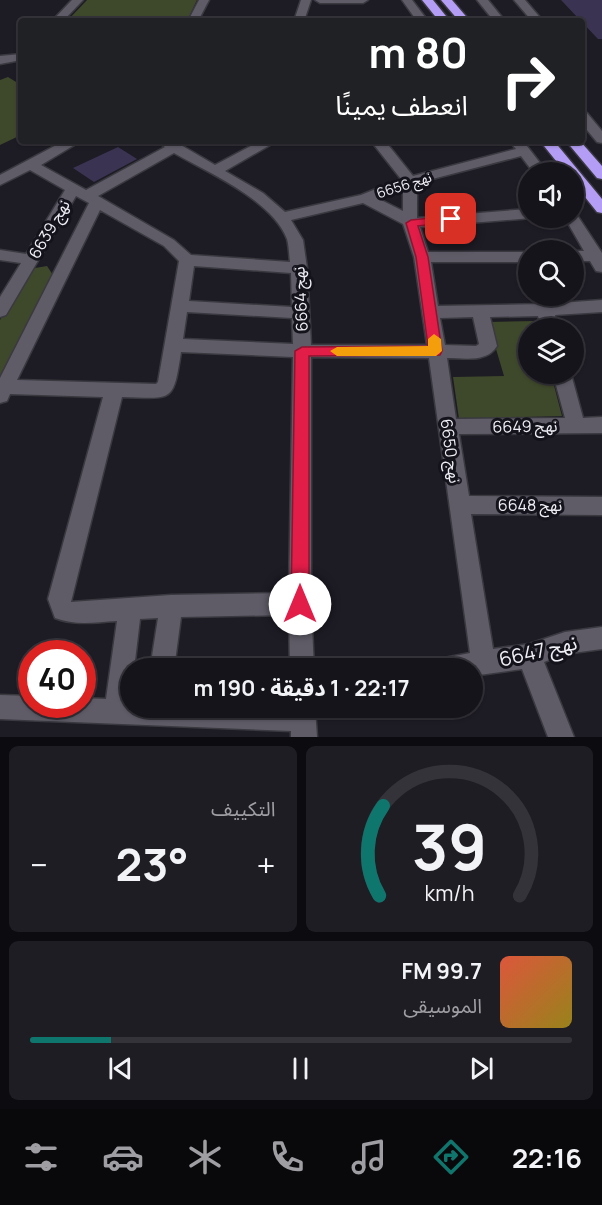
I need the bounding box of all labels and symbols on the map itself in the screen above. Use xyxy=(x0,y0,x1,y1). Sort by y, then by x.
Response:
street label: نهج 6656 xyxy=(374,167,435,204)
pin xyxy=(425,193,476,244)
street label: نهج 6639 xyxy=(23,196,76,263)
street label: نهج 6664 xyxy=(287,266,315,332)
street label: نهج 6649 xyxy=(492,414,558,440)
street label: نهج 6650 xyxy=(434,417,466,485)
street label: نهج 6648 xyxy=(498,494,562,518)
position arrow xyxy=(268,572,332,636)
street label: نهج 6647 xyxy=(496,628,580,675)
speed limit sign: 40 xyxy=(18,640,96,718)

